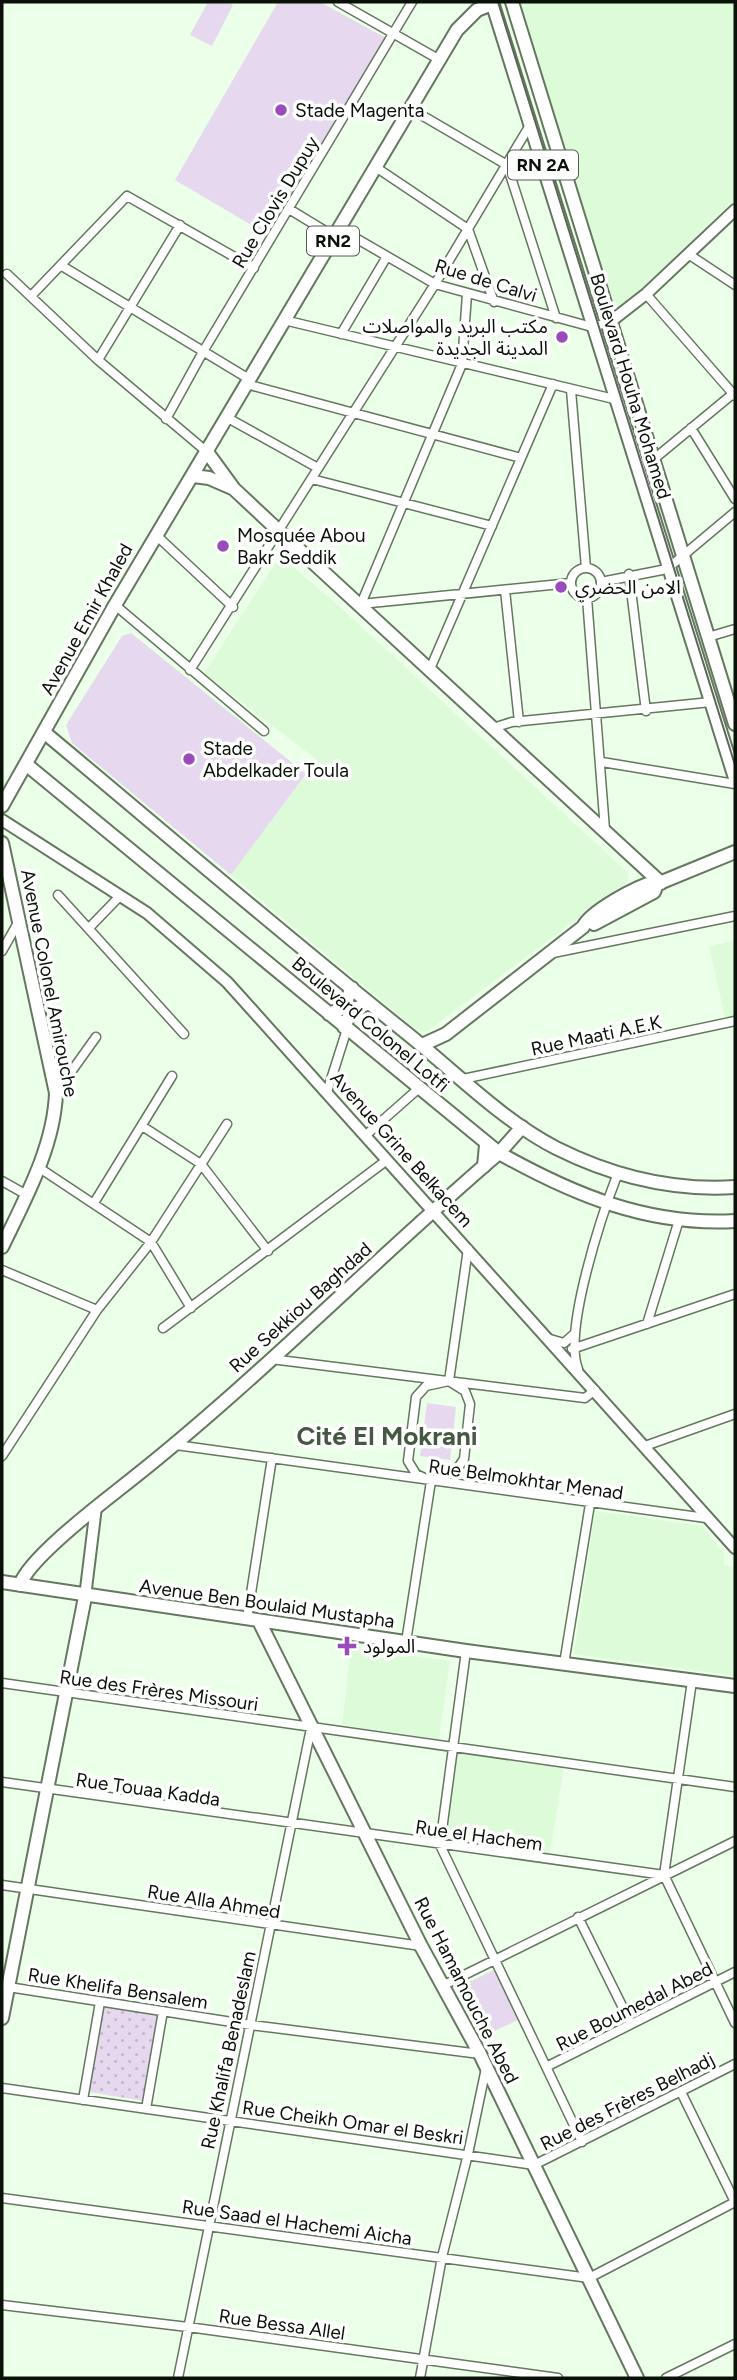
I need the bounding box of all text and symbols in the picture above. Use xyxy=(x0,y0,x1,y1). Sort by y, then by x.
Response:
place label: Stade Magenta xyxy=(295,99,424,122)
marker: Stade Magenta xyxy=(273,102,289,118)
street label: Rue Clovis Dupuy xyxy=(227,132,324,272)
road number: RN 2A xyxy=(508,150,578,180)
road number: RN2 xyxy=(307,227,359,256)
street label: Rue de Calvi xyxy=(432,254,540,307)
street label: Boulevard Houha Mohamed xyxy=(585,270,676,502)
place label: مكتب البريد والمواصلات المدينة الجديدة xyxy=(363,315,548,360)
marker: مكتب البريد والمواصلات المدينة الجديدة xyxy=(554,329,570,345)
place label: Mosquée Abou Bakr Seddik xyxy=(237,524,366,569)
marker: Mosquée Abou Bakr Seddik xyxy=(215,538,231,554)
street label: Avenue Emir Khaled xyxy=(35,540,138,699)
place label: الامن الحضري xyxy=(575,576,681,602)
marker: الامن الحضري xyxy=(553,579,569,595)
place label: Stade Abdelkader Toula xyxy=(203,737,349,782)
marker: Stade Abdelkader Toula xyxy=(181,751,197,767)
street label: Avenue Colonel Amirouche xyxy=(16,867,83,1099)
street label: Boulevard Colonel Lotfi xyxy=(287,952,454,1097)
street label: Rue Maati A.E.K xyxy=(529,1010,664,1061)
street label: Avenue Grine Belkacem xyxy=(326,1067,478,1232)
street label: Rue Sekkiou Baghdad xyxy=(224,1237,376,1377)
district label: Cité El Mokrani xyxy=(296,1420,478,1452)
street label: Rue Belmokhtar Menad xyxy=(427,1454,625,1505)
street label: Avenue Ben Boulaid Mustapha xyxy=(138,1574,396,1633)
place label: المولود xyxy=(363,1635,415,1658)
marker: المولود xyxy=(337,1636,357,1656)
street label: Rue des Frères Missouri xyxy=(58,1665,260,1716)
street label: Rue Touaa Kadda xyxy=(74,1768,222,1811)
street label: Rue el Hachem xyxy=(414,1815,544,1856)
street label: Rue Alla Ahmed xyxy=(146,1880,282,1923)
street label: Rue Hamamouche Abed xyxy=(409,1893,524,2088)
street label: Rue Khalifa Benadeslam xyxy=(196,1949,261,2151)
street label: Rue Boumedal Abed xyxy=(552,1957,716,2056)
street label: Rue Khelifa Bensalem xyxy=(26,1963,210,2014)
street label: Rue des Frères Belhadj xyxy=(536,2047,718,2155)
street label: Rue Cheikh Omar el Beskri xyxy=(241,2096,465,2149)
street label: Rue Saad el Hachemi Aicha xyxy=(180,2195,413,2250)
street label: Rue Bessa Allel xyxy=(217,2304,347,2345)

